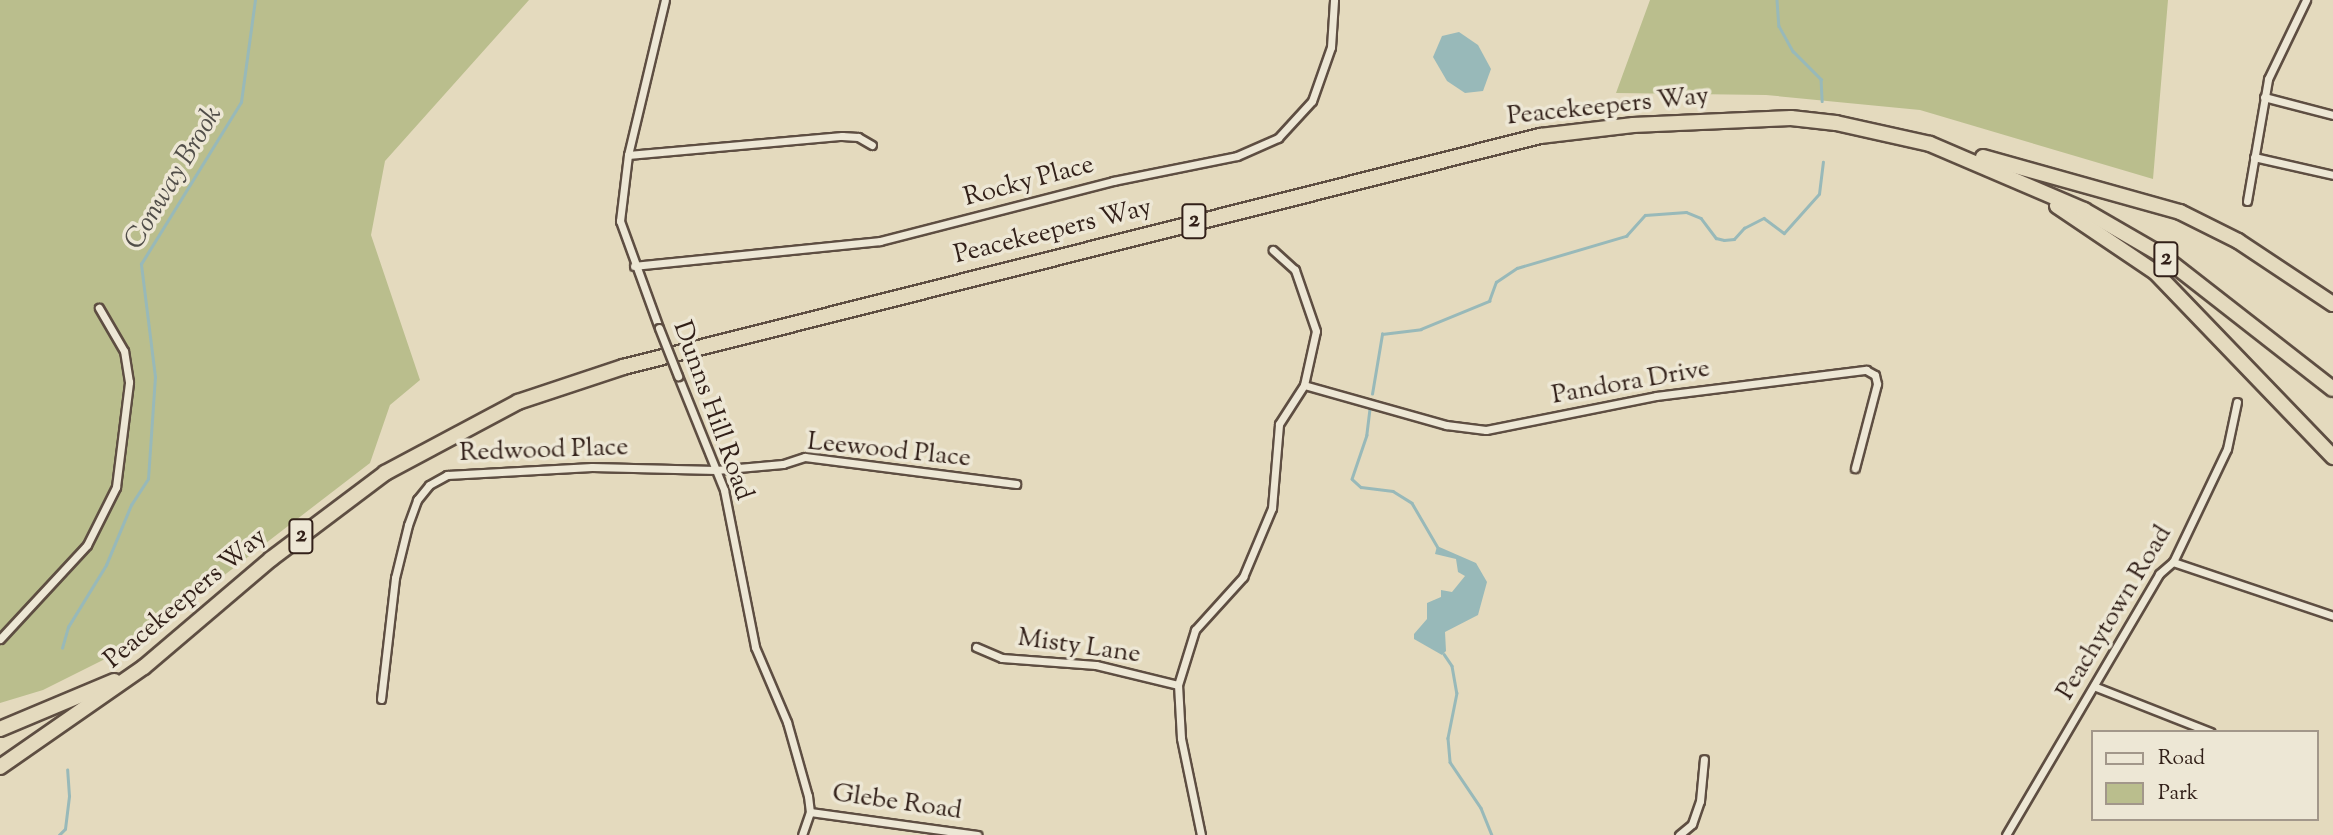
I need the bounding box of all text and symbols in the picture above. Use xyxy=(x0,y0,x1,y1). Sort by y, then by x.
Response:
street label: Peacekeepers Way xyxy=(1506,81,1710,133)
water label: Conway Brook xyxy=(118,100,230,256)
street label: Rocky Place xyxy=(961,150,1097,214)
street label: Peacekeepers Way xyxy=(951,192,1155,272)
road number: 2 xyxy=(1180,201,1208,242)
road number: 2 xyxy=(2152,238,2180,280)
street label: Dunns Hill Road xyxy=(665,317,759,505)
street label: Pandora Drive xyxy=(1550,354,1712,412)
street label: Leewood Place xyxy=(806,427,972,475)
street label: Redwood Place xyxy=(459,432,629,470)
road number: 2 xyxy=(287,516,315,556)
street label: Peachytown Road xyxy=(2051,520,2179,706)
street label: Peacekeepers Way xyxy=(98,522,274,676)
street label: Misty Lane xyxy=(1016,623,1142,671)
legend xyxy=(2092,730,2319,821)
text: Road xyxy=(2158,744,2205,774)
street label: Glebe Road xyxy=(830,778,964,828)
text: Park xyxy=(2158,779,2198,809)

